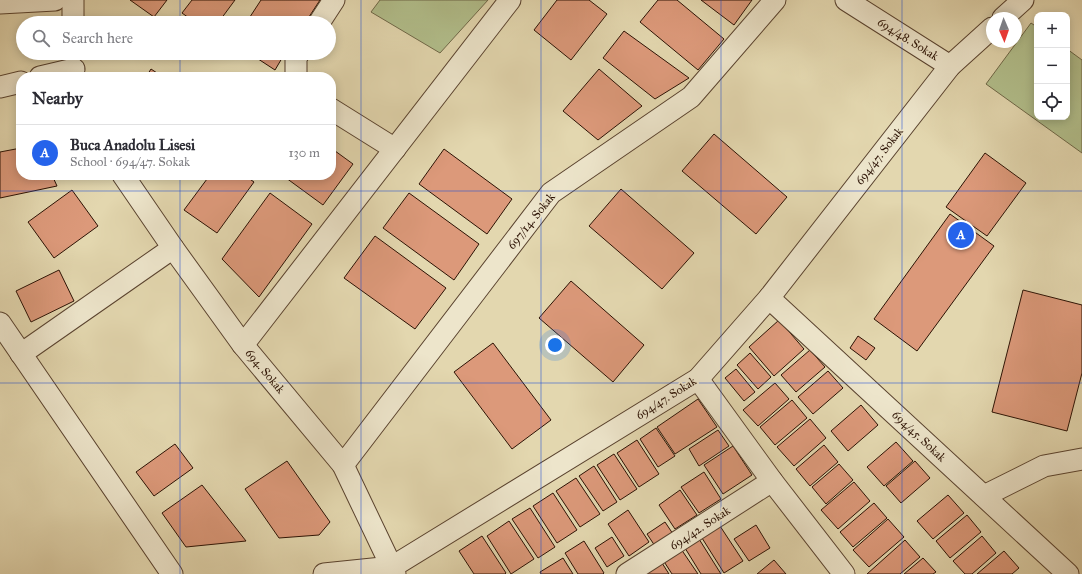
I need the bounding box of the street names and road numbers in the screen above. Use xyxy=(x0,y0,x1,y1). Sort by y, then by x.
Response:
street label: 694/48. Sokak xyxy=(875,15,942,64)
street label: 694/47. Sokak xyxy=(852,124,906,187)
street label: 697/14. Sokak xyxy=(504,190,558,252)
street label: 694. Sokak xyxy=(242,346,288,396)
street label: 694/47. Sokak xyxy=(633,374,699,422)
street label: 694/45. Sokak xyxy=(889,408,949,465)
street label: 694/42. Sokak xyxy=(667,503,733,553)

